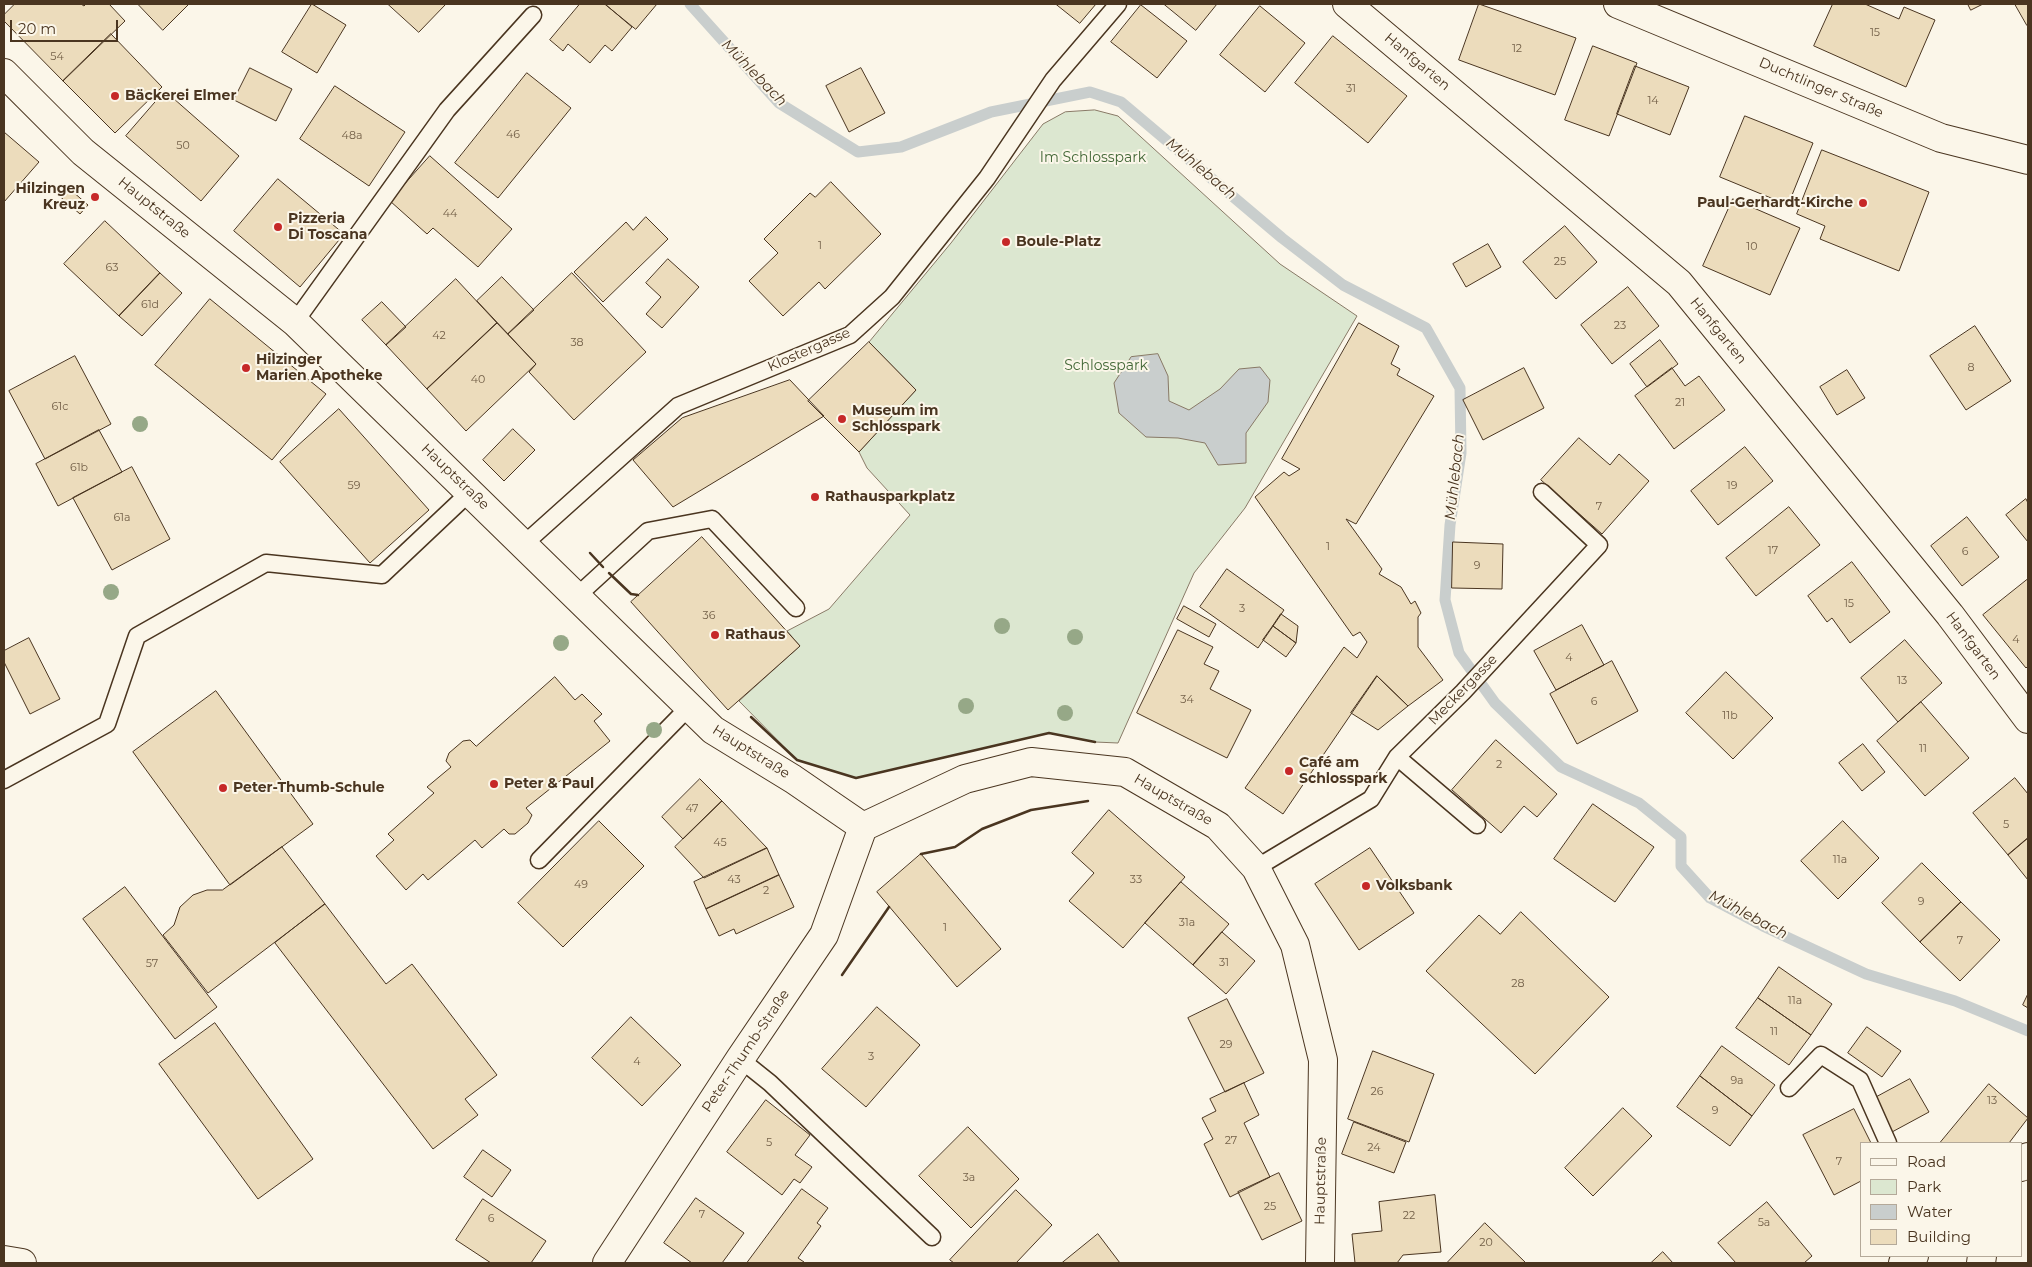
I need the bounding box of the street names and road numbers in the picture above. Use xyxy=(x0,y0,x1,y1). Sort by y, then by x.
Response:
street label: Hanfgarten xyxy=(1381,30,1453,94)
street label: Duchtlinger Straße xyxy=(1756,54,1886,122)
street label: Hauptstraße xyxy=(115,174,193,242)
street label: Hanfgarten xyxy=(1686,294,1750,368)
street label: Klostergasse xyxy=(765,324,853,376)
street label: Hauptstraße xyxy=(418,440,492,514)
street label: Hanfgarten xyxy=(1942,609,2004,683)
street label: Meckergasse xyxy=(1425,651,1501,729)
street label: Hauptstraße xyxy=(709,722,793,782)
street label: Hauptstraße xyxy=(1131,771,1215,829)
street label: Peter-Thumb-Straße xyxy=(699,986,793,1116)
street label: Hauptstraße xyxy=(1312,1137,1330,1225)

